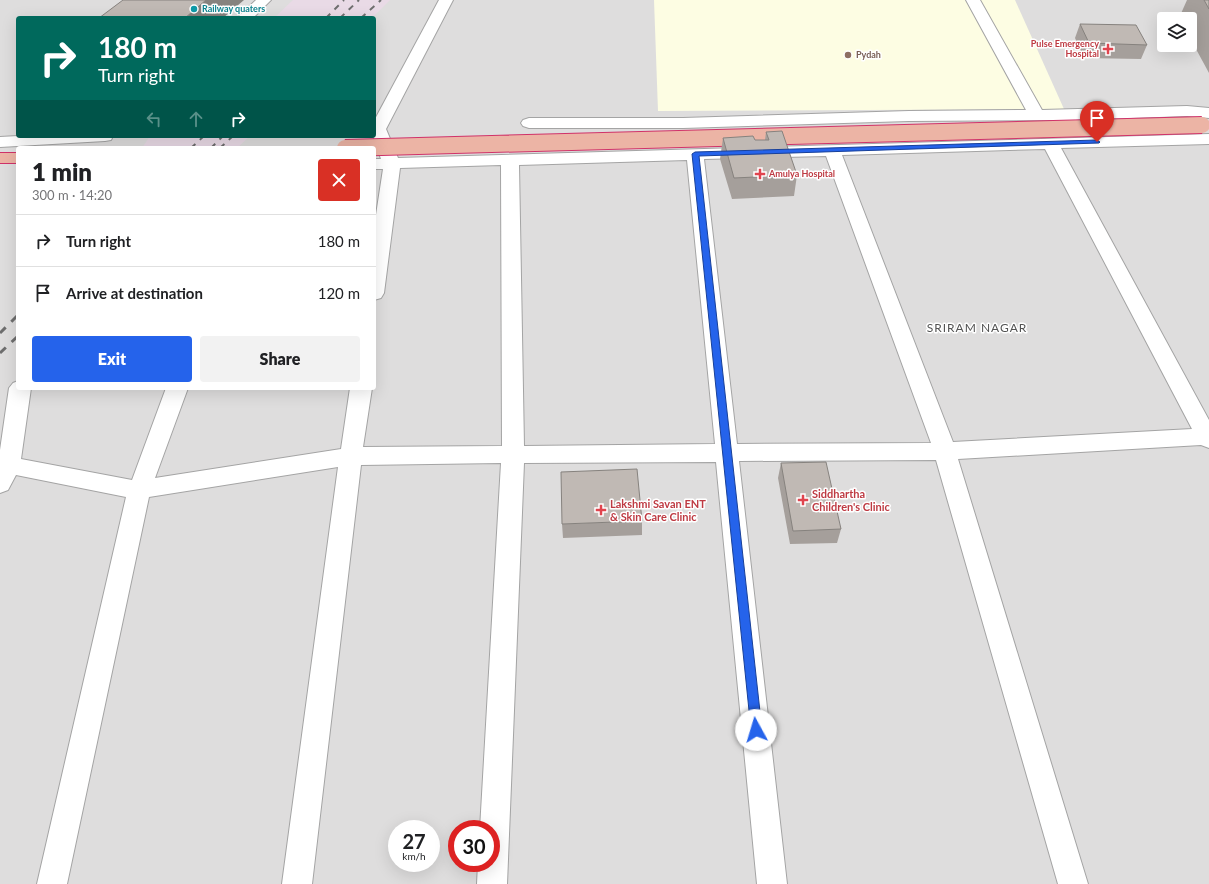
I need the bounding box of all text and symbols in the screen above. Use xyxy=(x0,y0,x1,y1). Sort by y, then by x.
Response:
place label: Railway quaters xyxy=(202,3,265,14)
marker: Railway quaters xyxy=(189,4,199,14)
map controls xyxy=(1157,12,1197,52)
button: layers xyxy=(1157,12,1197,52)
text: 180 m xyxy=(98,30,177,64)
icon: right xyxy=(32,32,84,84)
place label: Pulse Emergency Hospital xyxy=(1031,38,1099,59)
marker: Pulse Emergency Hospital xyxy=(1102,43,1114,55)
place label: Pydah xyxy=(856,49,881,60)
marker: Pydah xyxy=(843,50,853,60)
text: Turn right xyxy=(98,64,175,86)
pin xyxy=(1080,101,1114,142)
icon: arrive xyxy=(1086,107,1108,129)
icon: left xyxy=(143,108,165,130)
icon: ahead xyxy=(185,108,207,130)
icon: right xyxy=(227,108,249,130)
text: 1 min xyxy=(32,157,92,186)
button: close xyxy=(318,159,360,201)
marker: Amulya Hospital xyxy=(754,168,766,180)
place label: Amulya Hospital xyxy=(768,168,835,179)
text: 300 m · 14:20 xyxy=(32,187,112,203)
icon: right xyxy=(32,230,54,252)
text: Turn right xyxy=(66,232,131,250)
text: 180 m xyxy=(318,232,360,250)
icon: arrive xyxy=(32,282,54,304)
text: Arrive at destination xyxy=(66,284,203,302)
text: 120 m xyxy=(318,284,360,302)
district label: SRIRAM NAGAR xyxy=(927,320,1027,335)
button: Exit xyxy=(32,336,192,382)
button: Share xyxy=(200,336,360,382)
place label: Siddhartha Children's Clinic xyxy=(812,487,891,513)
marker: Siddhartha Children's Clinic xyxy=(797,494,809,506)
place label: Lakshmi Savan ENT & Skin Care Clinic xyxy=(610,497,706,523)
marker: Lakshmi Savan ENT & Skin Care Clinic xyxy=(595,504,607,516)
position arrow xyxy=(735,709,777,751)
speed limit sign: 30 xyxy=(448,820,500,872)
text: 27 xyxy=(402,829,426,853)
text: km/h xyxy=(402,850,426,862)

